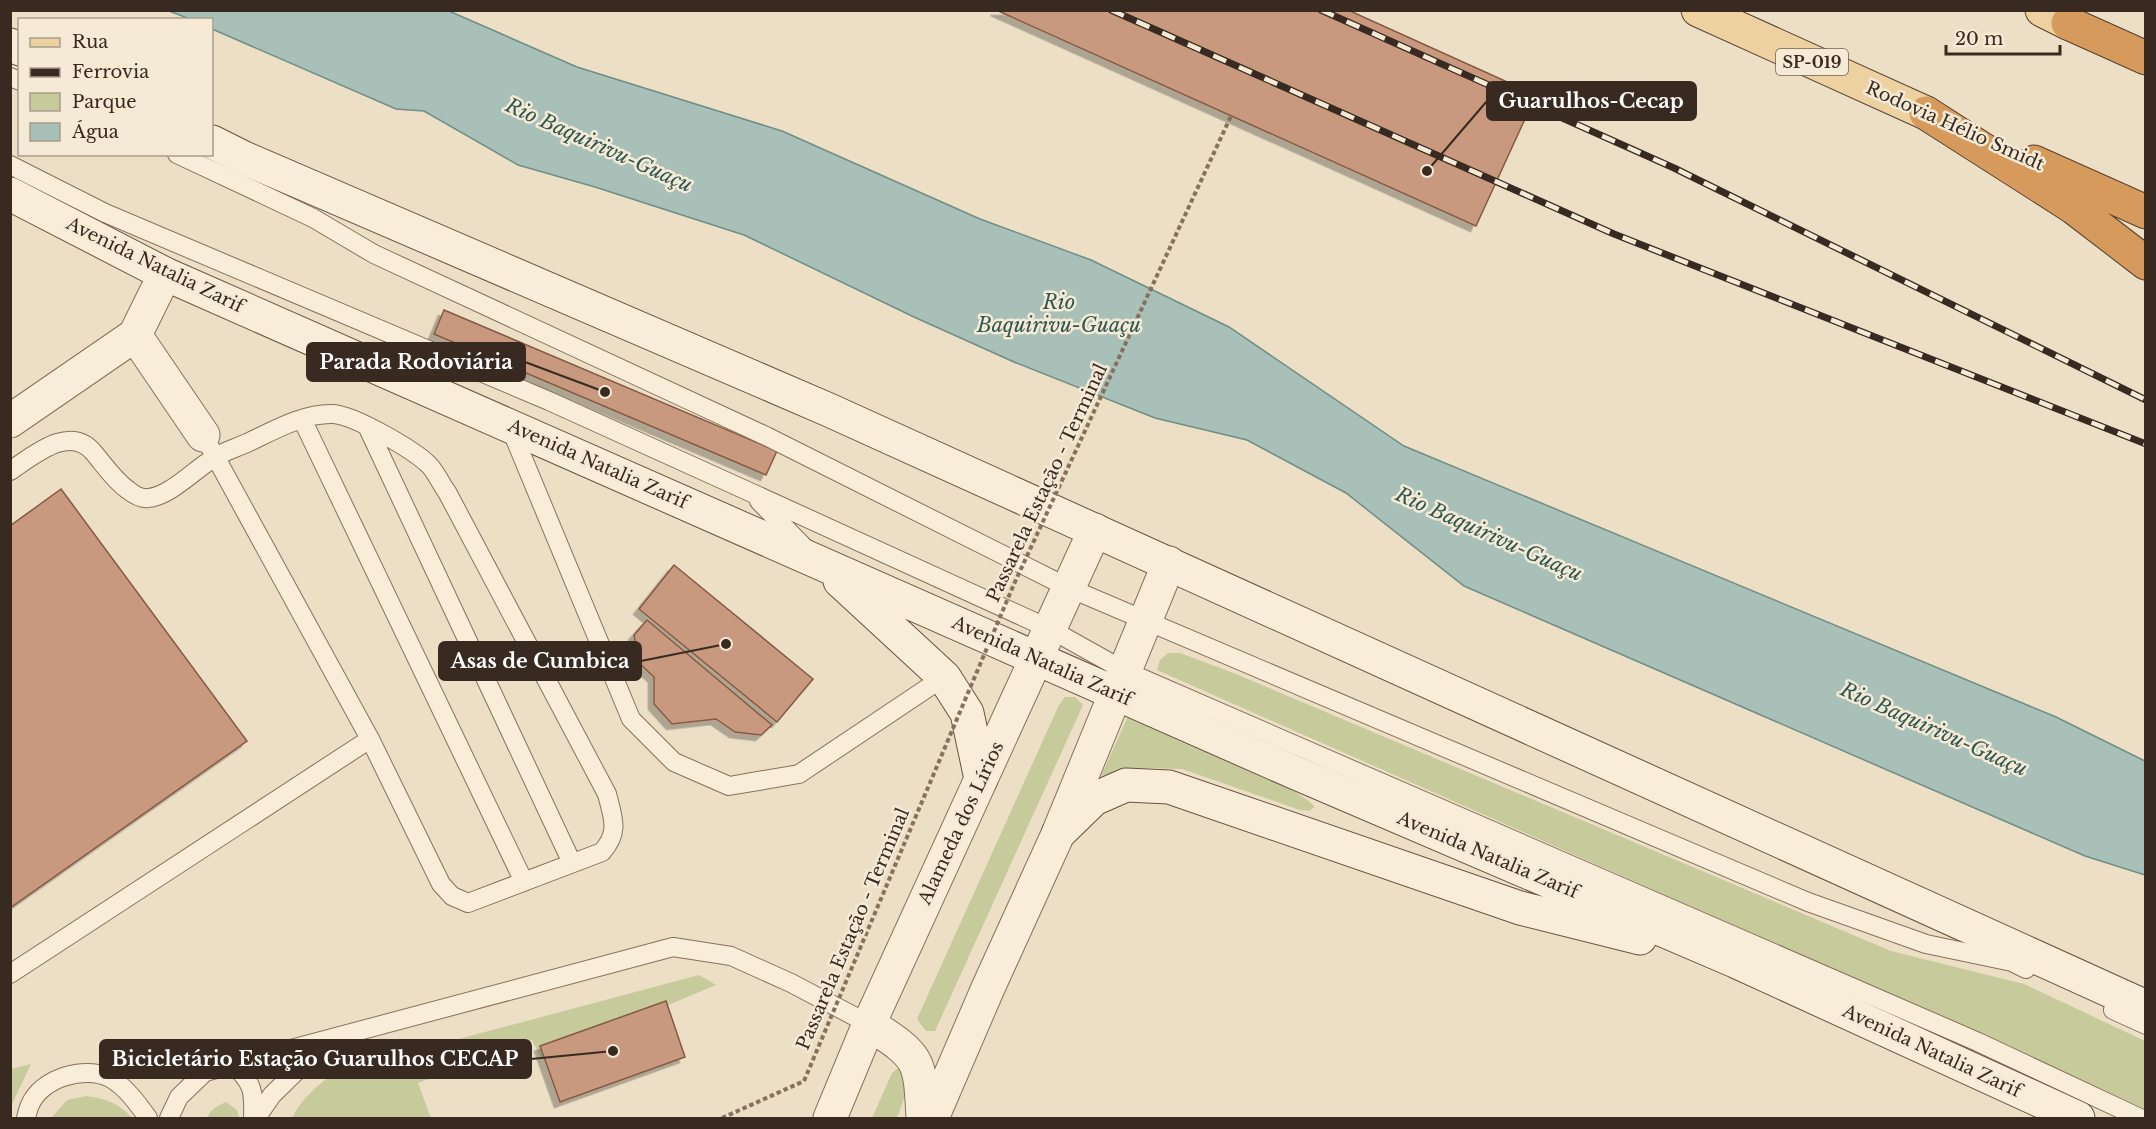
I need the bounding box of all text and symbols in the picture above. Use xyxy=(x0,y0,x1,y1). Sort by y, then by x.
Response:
legend xyxy=(18,18,213,156)
scale bar xyxy=(1946,18,2060,56)
text: 20 m xyxy=(1955,28,2003,50)
text: Rua xyxy=(72,31,108,53)
road number: SP-019 xyxy=(1776,49,1848,75)
text: Ferrovia xyxy=(72,61,149,83)
street label: Rodovia Hélio Smidt xyxy=(1862,77,2048,175)
callout: Guarulhos-Cecap xyxy=(1487,82,1696,120)
text: Guarulhos-Cecap xyxy=(1498,89,1684,113)
text: Parque xyxy=(72,91,137,113)
water label: Rio Baquirivu-Guaçu xyxy=(501,93,696,197)
text: Água xyxy=(71,120,119,143)
street label: Avenida Natalia Zarif xyxy=(62,212,250,319)
water label: Rio Baquirivu-Guaçu xyxy=(976,290,1141,337)
callout: Parada Rodoviária xyxy=(307,343,525,381)
text: Parada Rodoviária xyxy=(319,350,513,374)
street label: Passarela Estação - Terminal xyxy=(982,360,1112,606)
street label: Avenida Natalia Zarif xyxy=(504,414,694,515)
water label: Rio Baquirivu-Guaçu xyxy=(1391,482,1586,586)
street label: Avenida Natalia Zarif xyxy=(948,611,1138,712)
callout: Asas de Cumbica xyxy=(439,642,641,680)
text: Asas de Cumbica xyxy=(450,649,630,673)
water label: Rio Baquirivu-Guaçu xyxy=(1836,677,2031,781)
street label: Alameda dos Lírios xyxy=(913,738,1008,909)
street label: Passarela Estação - Terminal xyxy=(792,805,914,1053)
street label: Avenida Natalia Zarif xyxy=(1393,806,1584,904)
street label: Avenida Natalia Zarif xyxy=(1838,999,2027,1103)
callout: Bicicletário Estação Guarulhos CECAP xyxy=(100,1040,531,1078)
text: Bicicletário Estação Guarulhos CECAP xyxy=(112,1047,518,1071)

